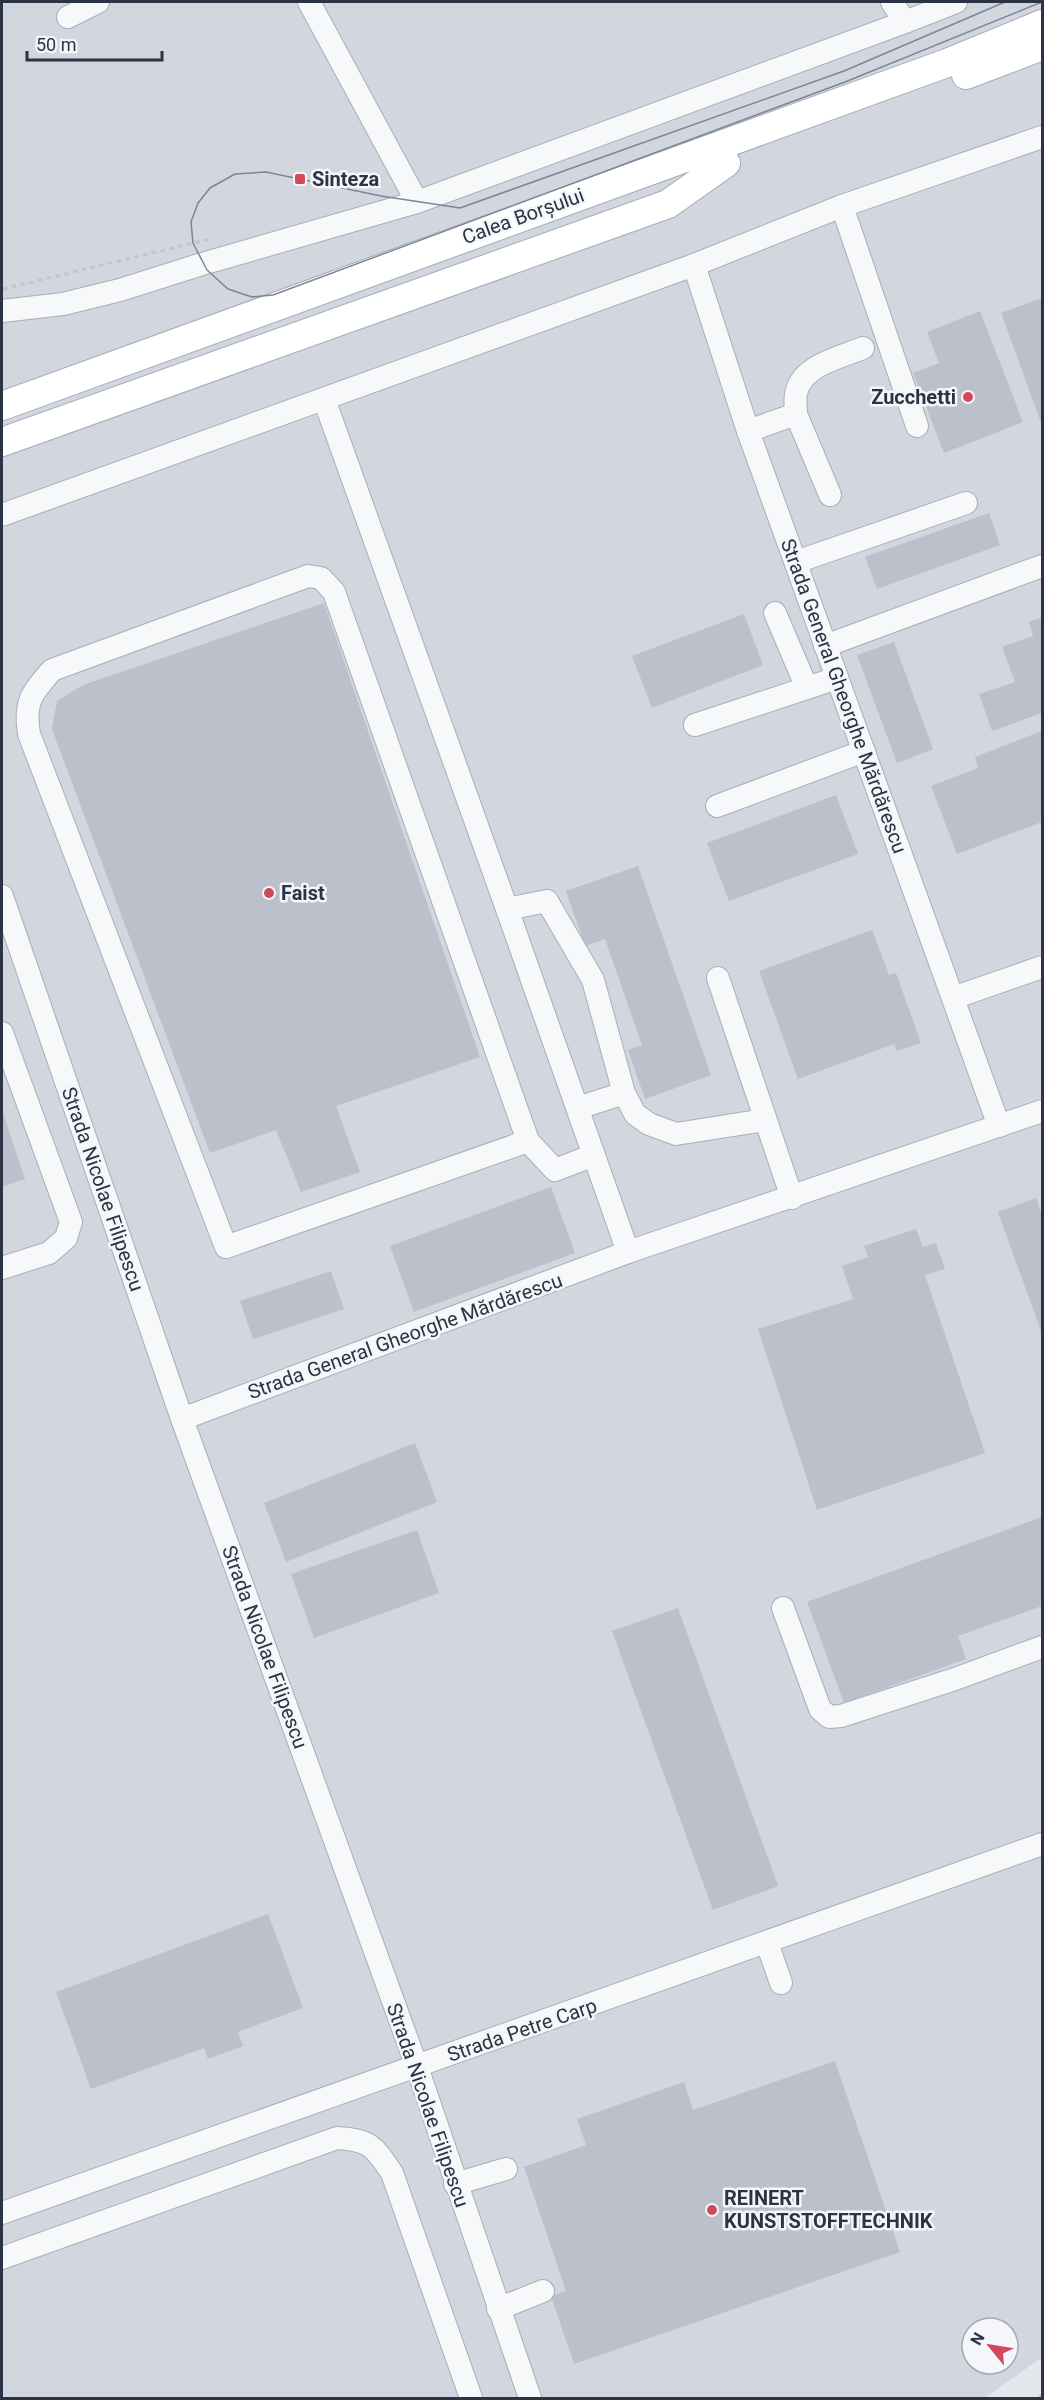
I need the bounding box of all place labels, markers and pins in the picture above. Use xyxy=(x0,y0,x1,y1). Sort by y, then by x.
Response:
place label: Sinteza xyxy=(312,167,380,191)
marker: Sinteza xyxy=(293,172,307,186)
place label: Zucchetti xyxy=(871,385,956,409)
marker: Zucchetti xyxy=(961,390,975,404)
place label: Faist xyxy=(281,881,325,905)
marker: Faist xyxy=(262,886,276,900)
place label: REINERT KUNSTSTOFFTECHNIK xyxy=(724,2186,933,2233)
marker: REINERT KUNSTSTOFFTECHNIK xyxy=(705,2203,719,2217)

